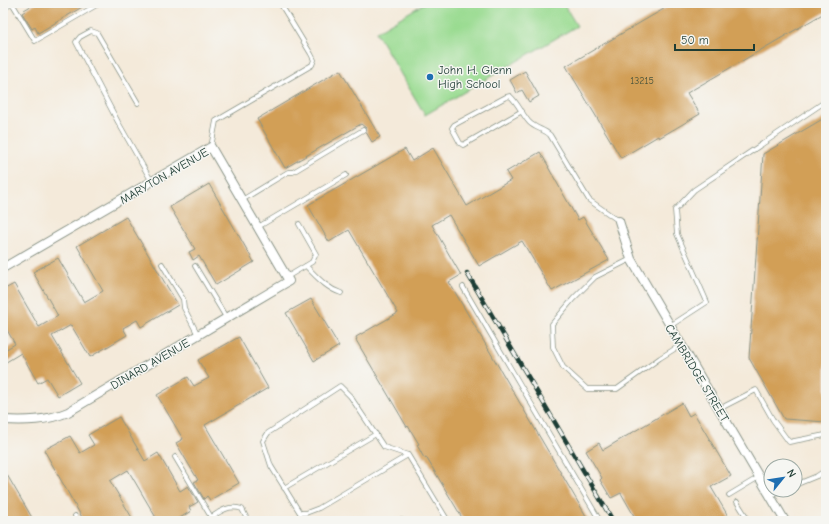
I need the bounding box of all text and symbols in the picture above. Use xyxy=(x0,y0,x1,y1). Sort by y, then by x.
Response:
scale bar xyxy=(675,26,754,52)
text: 50 m xyxy=(681,33,709,47)
place label: John H. Glenn High School xyxy=(438,63,512,91)
marker: John H. Glenn High School xyxy=(425,72,435,82)
house number: 13215 xyxy=(630,75,654,87)
street label: MARYTON AVENUE xyxy=(117,145,211,207)
street label: CAMBRIDGE STREET xyxy=(662,321,732,425)
street label: DINARD AVENUE xyxy=(108,336,192,392)
north arrow xyxy=(763,458,803,498)
text: N xyxy=(784,467,799,480)

